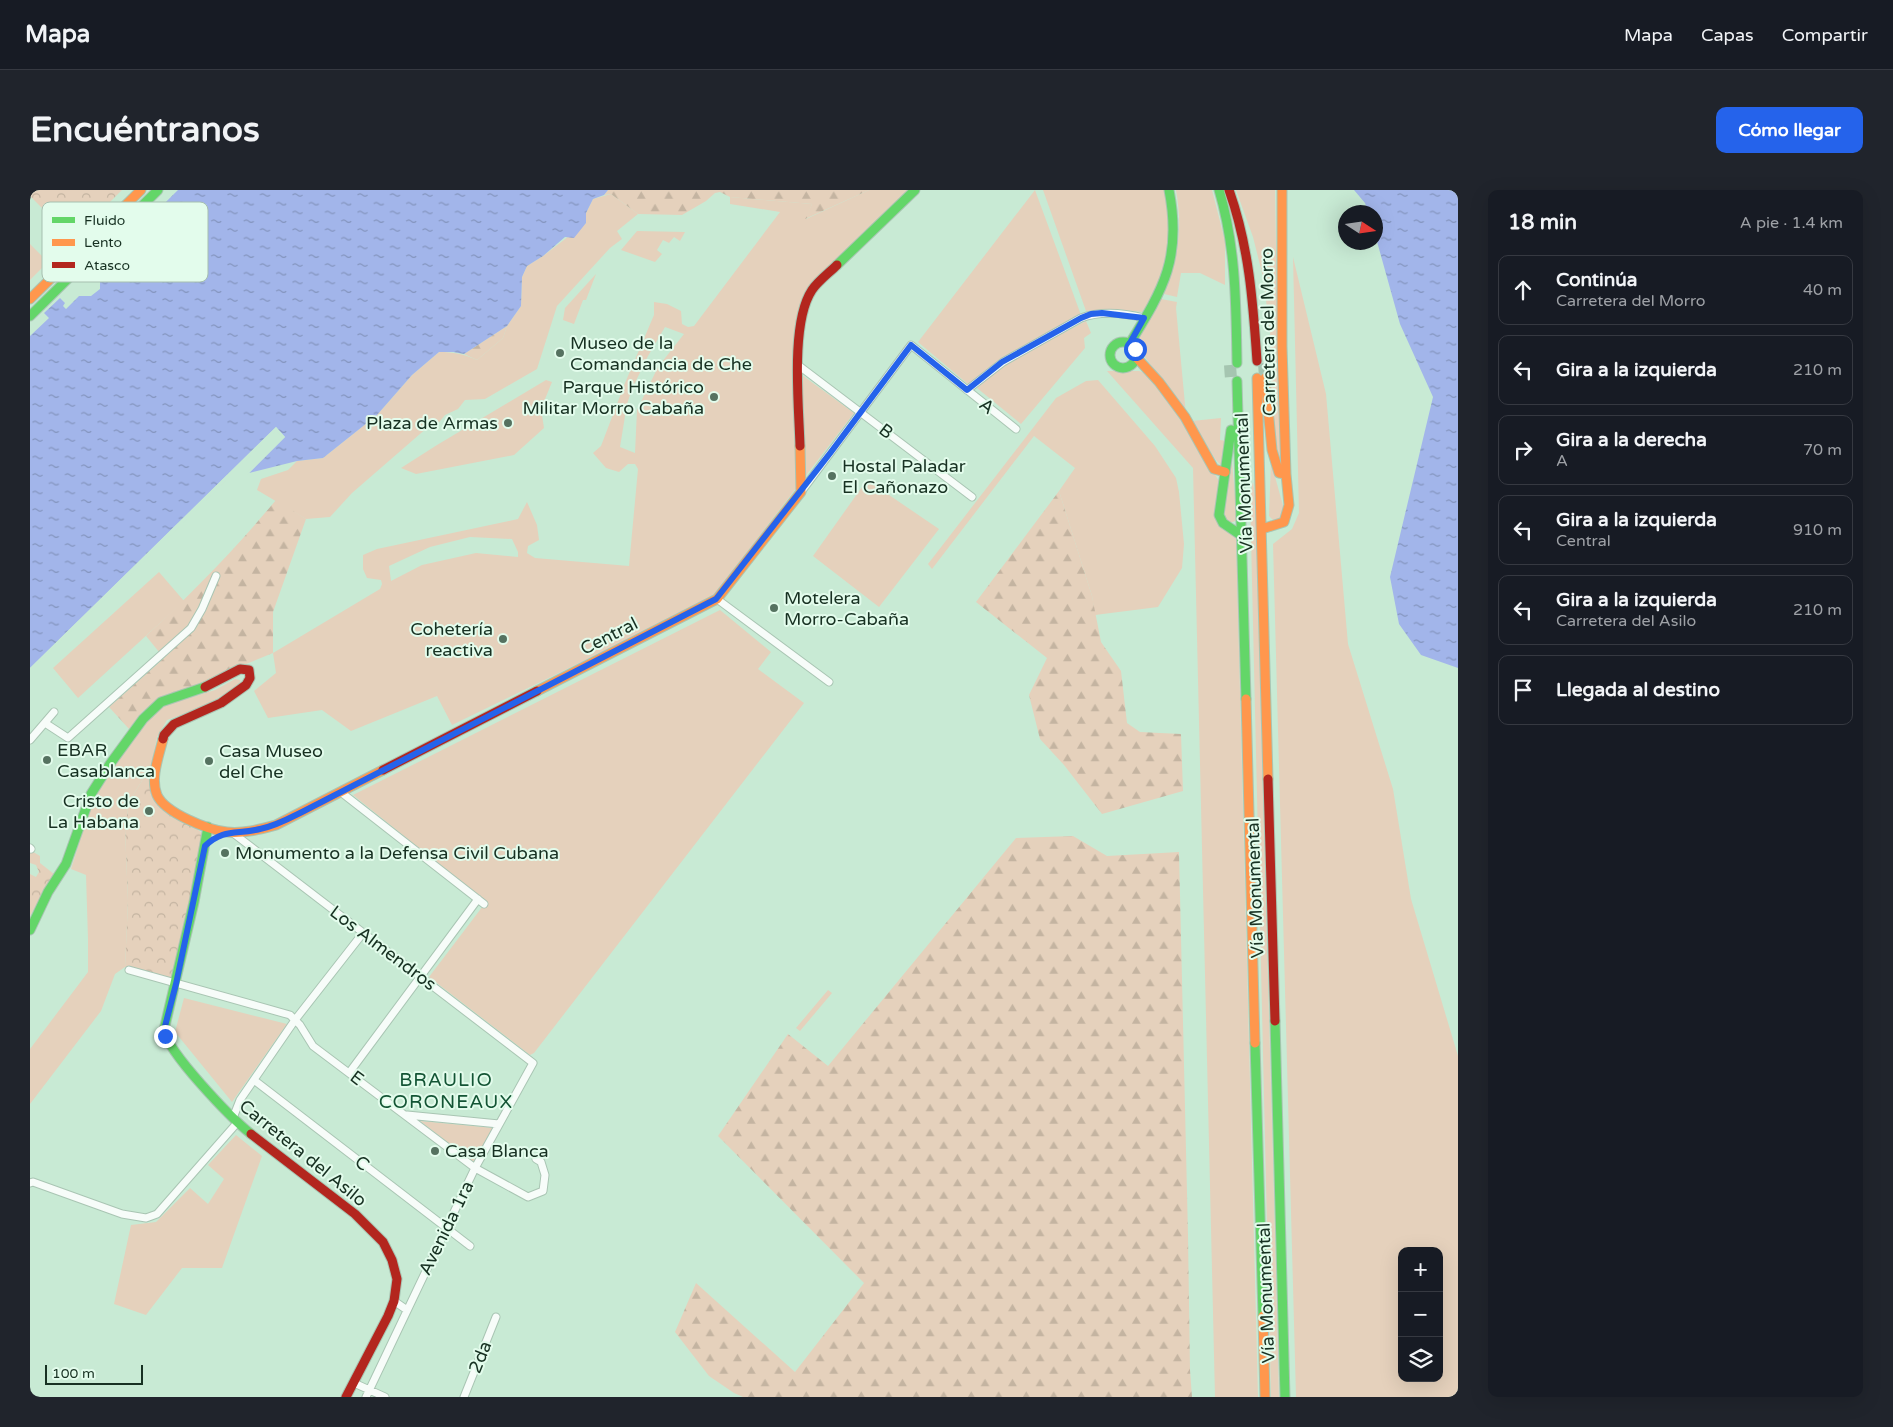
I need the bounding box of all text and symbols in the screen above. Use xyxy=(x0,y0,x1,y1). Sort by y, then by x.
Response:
text: Mapa xyxy=(25,20,90,49)
text: Mapa xyxy=(1624,24,1673,46)
text: Capas xyxy=(1701,24,1754,46)
text: Compartir xyxy=(1782,24,1868,46)
button: Cómo llegar xyxy=(1716,107,1863,153)
text: Encuéntranos xyxy=(30,109,260,151)
legend xyxy=(42,202,208,282)
north arrow xyxy=(1338,205,1383,250)
text: 18 min xyxy=(1508,210,1577,235)
text: Fluido xyxy=(84,212,125,229)
text: A pie · 1.4 km xyxy=(1740,213,1843,233)
text: Lento xyxy=(84,234,122,251)
street label: Carretera del Morro xyxy=(1256,248,1280,416)
text: Atasco xyxy=(84,257,130,274)
text: Continúa xyxy=(1556,269,1638,291)
icon: ahead xyxy=(1509,276,1537,304)
text: 40 m xyxy=(1803,280,1842,300)
text: Carretera del Morro xyxy=(1556,291,1706,311)
place label: Museo de la Comandancia de Che xyxy=(570,332,752,375)
route start xyxy=(1124,338,1147,361)
marker: Museo de la Comandancia de Che xyxy=(554,347,566,359)
icon: left xyxy=(1509,356,1537,384)
text: Gira a la izquierda xyxy=(1556,359,1717,381)
text: 210 m xyxy=(1793,360,1842,380)
place label: Parque Histórico Militar Morro Cabaña xyxy=(522,376,704,419)
marker: Parque Histórico Militar Morro Cabaña xyxy=(708,391,720,403)
street label: A xyxy=(975,393,999,419)
place label: Plaza de Armas xyxy=(366,412,498,434)
street label: Vía Monumental xyxy=(1231,412,1257,554)
marker: Plaza de Armas xyxy=(502,417,514,429)
street label: B xyxy=(874,418,898,444)
text: Gira a la derecha xyxy=(1556,429,1707,451)
icon: right xyxy=(1509,436,1537,464)
text: 70 m xyxy=(1803,440,1842,460)
text: A xyxy=(1556,451,1568,471)
place label: Hostal Paladar El Cañonazo xyxy=(842,455,966,498)
marker: Hostal Paladar El Cañonazo xyxy=(826,470,838,482)
text: Gira a la izquierda xyxy=(1556,509,1717,531)
icon: left xyxy=(1509,516,1537,544)
text: 910 m xyxy=(1793,520,1842,540)
text: Central xyxy=(1556,531,1611,551)
place label: Motelera Morro-Cabaña xyxy=(784,587,909,630)
text: Gira a la izquierda xyxy=(1556,589,1717,611)
icon: left xyxy=(1509,596,1537,624)
text: 210 m xyxy=(1793,600,1842,620)
marker: Motelera Morro-Cabaña xyxy=(768,602,780,614)
text: Carretera del Asilo xyxy=(1556,611,1696,631)
street label: Central xyxy=(577,612,641,660)
place label: Cohetería reactiva xyxy=(410,618,493,661)
marker: Cohetería reactiva xyxy=(497,633,509,645)
icon: arrive xyxy=(1509,676,1537,704)
text: Llegada al destino xyxy=(1556,679,1720,701)
place label: EBAR Casablanca xyxy=(57,739,155,782)
place label: Casa Museo del Che xyxy=(219,740,323,783)
marker: EBAR Casablanca xyxy=(41,754,53,766)
marker: Casa Museo del Che xyxy=(203,755,215,767)
place label: Cristo de La Habana xyxy=(48,790,139,833)
marker: Cristo de La Habana xyxy=(143,805,155,817)
street label: Vía Monumental xyxy=(1242,817,1268,959)
place label: Monumento a la Defensa Civil Cubana xyxy=(235,842,559,864)
marker: Monumento a la Defensa Civil Cubana xyxy=(219,847,231,859)
street label: Los Almendros xyxy=(325,901,441,995)
route end xyxy=(154,1025,177,1048)
street label: E xyxy=(346,1066,368,1090)
district label: BRAULIO CORONEAUX xyxy=(379,1069,513,1113)
street label: Carretera del Asilo xyxy=(235,1095,371,1211)
place label: Casa Blanca xyxy=(445,1140,549,1162)
marker: Casa Blanca xyxy=(429,1145,441,1157)
street label: C xyxy=(350,1151,374,1175)
street label: Avenida 1ra xyxy=(414,1177,478,1279)
street label: Vía Monumental xyxy=(1253,1222,1279,1364)
map controls xyxy=(1398,1247,1443,1382)
button: + xyxy=(1398,1247,1443,1292)
button: − xyxy=(1398,1292,1443,1337)
button: layers xyxy=(1398,1337,1443,1382)
street label: 2da xyxy=(464,1338,496,1376)
scale bar xyxy=(45,1362,142,1385)
text: 100 m xyxy=(52,1365,95,1382)

